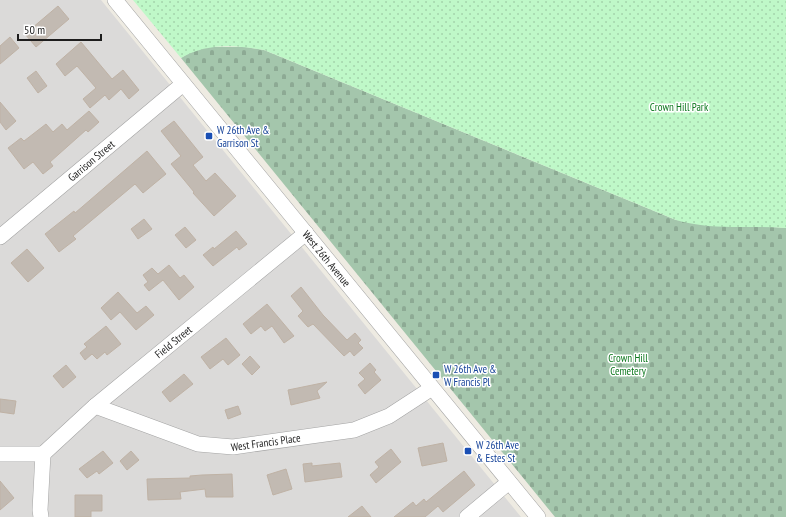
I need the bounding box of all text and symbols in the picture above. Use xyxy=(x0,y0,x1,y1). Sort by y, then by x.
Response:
scale bar xyxy=(18,16,101,42)
text: 50 m xyxy=(24,22,45,37)
park label: Crown Hill Park xyxy=(650,100,709,114)
place label: W 26th Ave & Garrison St xyxy=(217,123,270,150)
marker: W 26th Ave & Garrison St xyxy=(204,131,214,141)
street label: Garrison Street xyxy=(65,137,118,184)
street label: West 26th Avenue xyxy=(299,228,354,290)
street label: Field Street xyxy=(152,322,195,361)
park label: Crown Hill Cemetery xyxy=(608,351,648,378)
place label: W 26th Ave & W Francis Pl xyxy=(444,362,497,389)
marker: W 26th Ave & W Francis Pl xyxy=(431,370,441,380)
street label: West Francis Place xyxy=(230,431,302,454)
place label: W 26th Ave & Estes St xyxy=(476,438,519,465)
marker: W 26th Ave & Estes St xyxy=(463,446,473,456)

